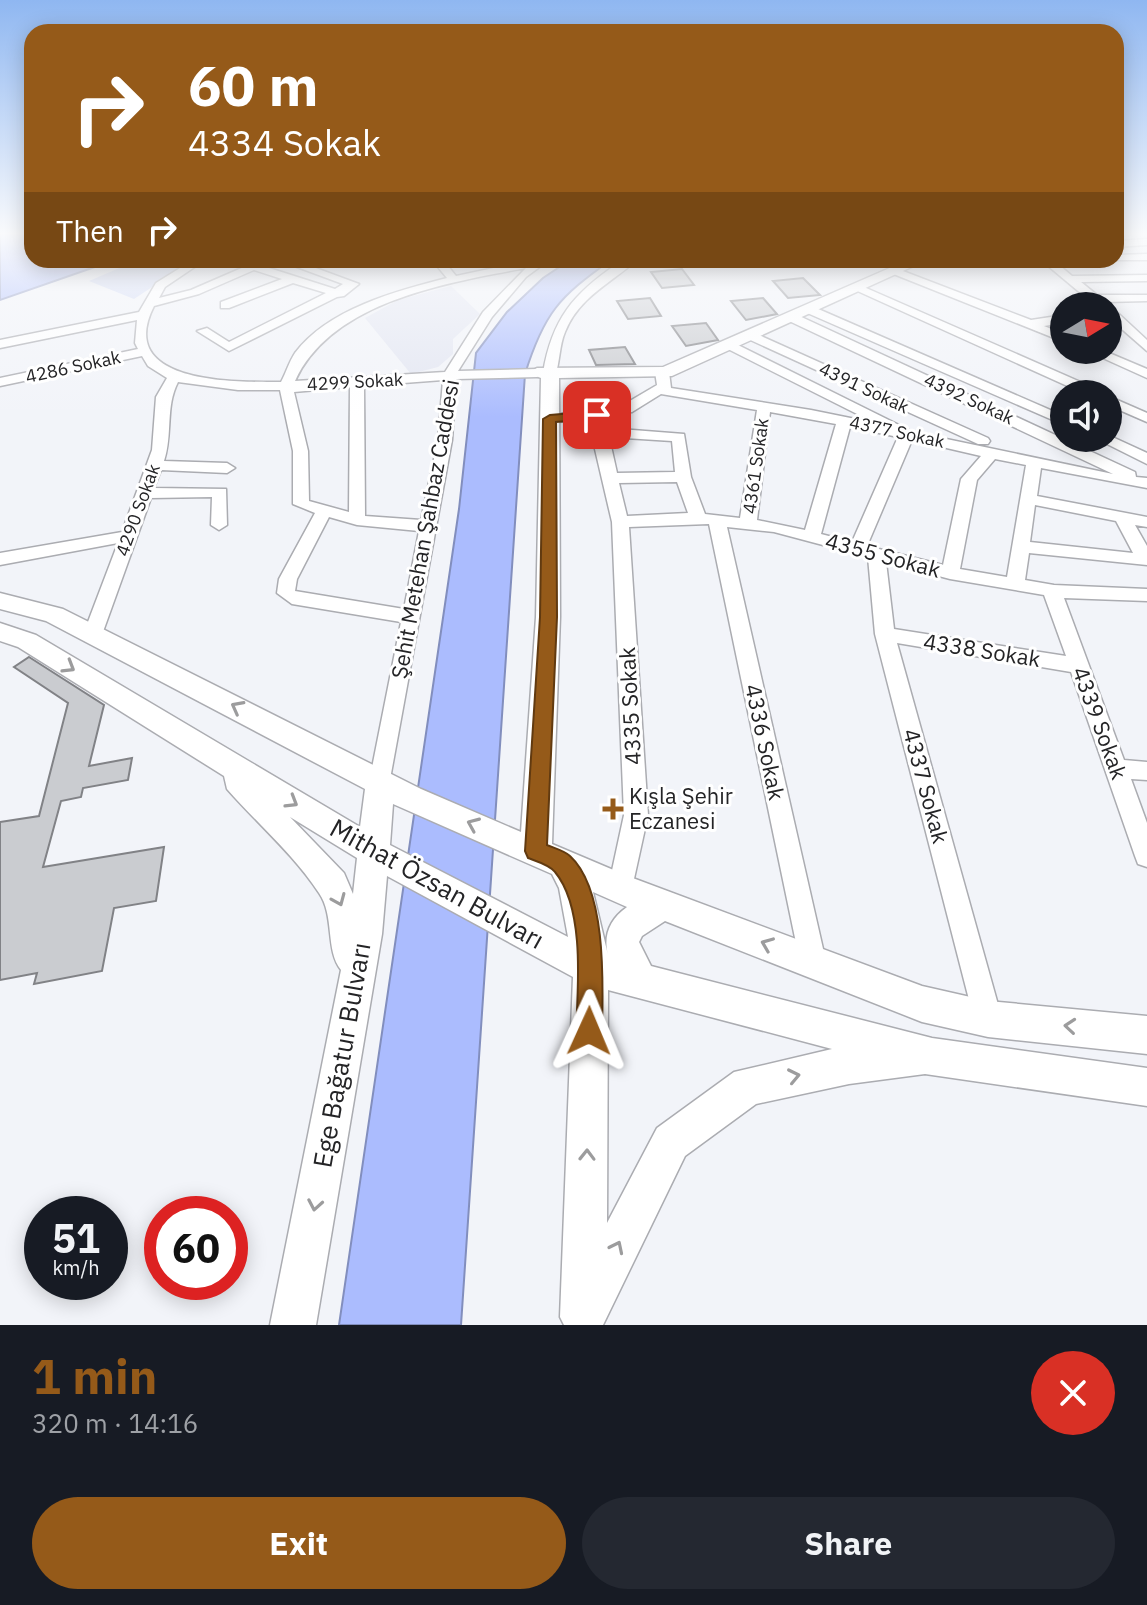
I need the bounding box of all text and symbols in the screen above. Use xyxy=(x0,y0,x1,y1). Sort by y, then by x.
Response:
text: 60 m xyxy=(188,49,318,121)
icon: right xyxy=(56,56,160,160)
text: 4334 Sokak xyxy=(188,119,381,166)
icon: right xyxy=(140,208,184,252)
text: Then xyxy=(56,211,124,250)
north arrow xyxy=(1050,292,1122,364)
map controls xyxy=(1050,292,1122,452)
street label: 4286 Sokak xyxy=(23,345,123,388)
street label: 4391 Sokak xyxy=(816,357,913,419)
street label: 4299 Sokak xyxy=(306,367,404,396)
street label: 4392 Sokak xyxy=(921,368,1018,430)
street label: Şehit Metehan Şahbaz Caddesi xyxy=(384,377,465,681)
button: sound xyxy=(1050,380,1122,452)
pin xyxy=(563,381,631,449)
icon: arrive xyxy=(575,393,619,437)
street label: 4377 Sokak xyxy=(848,410,947,453)
street label: 4361 Sokak xyxy=(737,416,774,515)
street label: 4290 Sokak xyxy=(110,460,165,559)
street label: 4355 Sokak xyxy=(822,525,944,584)
street label: 4338 Sokak xyxy=(922,626,1043,673)
street label: 4335 Sokak xyxy=(612,646,647,766)
one-way arrow xyxy=(60,657,75,673)
street label: 4339 Sokak xyxy=(1067,662,1134,784)
street label: 4336 Sokak xyxy=(739,681,792,803)
one-way arrow xyxy=(231,702,246,717)
street label: 4337 Sokak xyxy=(897,725,956,847)
place label: Kışla Şehir Eczanesi xyxy=(629,781,733,835)
one-way arrow xyxy=(283,792,297,807)
marker: Kışla Şehir Eczanesi xyxy=(604,800,622,818)
street label: Mithat Özsan Bulvarı xyxy=(324,810,551,956)
one-way arrow xyxy=(467,817,481,834)
one-way arrow xyxy=(330,892,346,906)
one-way arrow xyxy=(761,937,775,954)
street label: Ege Bağatur Bulvarı xyxy=(304,940,378,1170)
position arrow xyxy=(547,989,631,1073)
one-way arrow xyxy=(1063,1017,1076,1034)
one-way arrow xyxy=(787,1068,800,1085)
one-way arrow xyxy=(578,1148,595,1161)
speed limit sign: 60 xyxy=(144,1196,248,1300)
one-way arrow xyxy=(308,1198,325,1212)
text: 51 xyxy=(52,1212,100,1264)
one-way arrow xyxy=(607,1241,623,1255)
text: km/h xyxy=(52,1254,100,1281)
text: 1 min xyxy=(32,1345,157,1407)
button: close xyxy=(1031,1351,1115,1435)
text: 320 m · 14:16 xyxy=(32,1406,198,1440)
button: Exit xyxy=(32,1497,566,1589)
button: Share xyxy=(582,1497,1115,1589)

